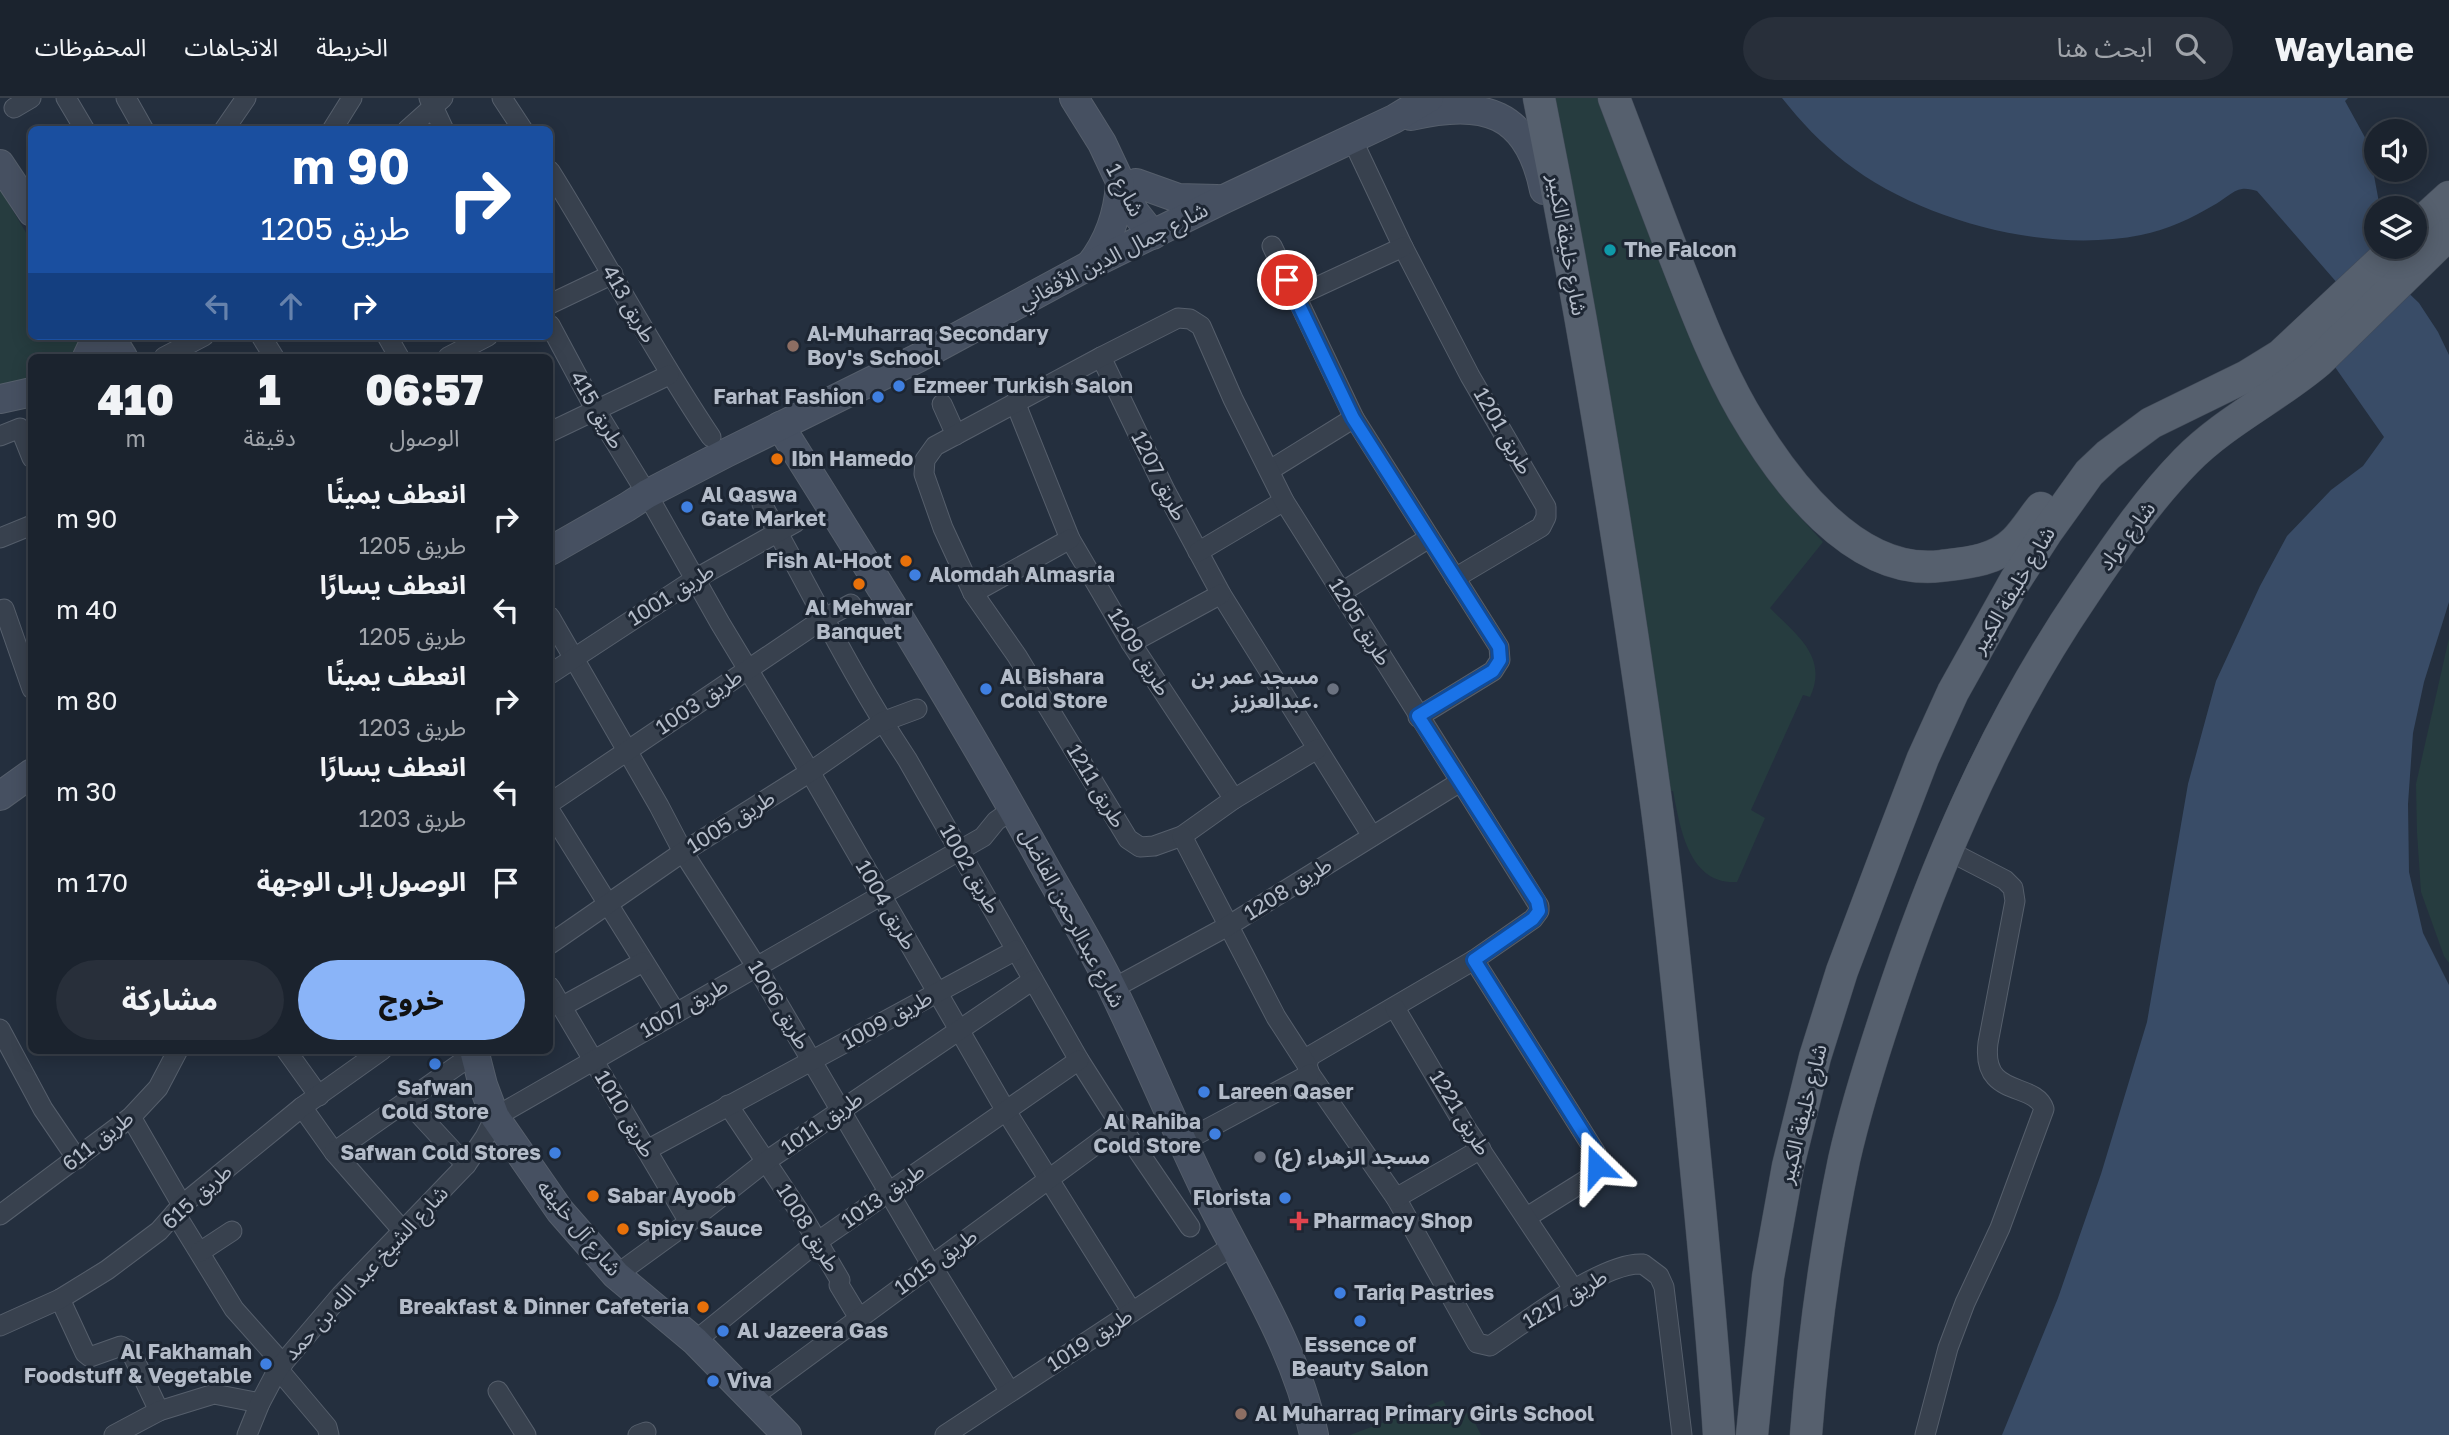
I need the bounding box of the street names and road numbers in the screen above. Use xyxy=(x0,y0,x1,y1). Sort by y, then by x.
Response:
street label: شارع 1 xyxy=(1099,159,1151,222)
street label: شارع خليفة الكبير xyxy=(1540,171,1593,318)
street label: شارع جمال الدين الأفغاني xyxy=(1013,196,1214,318)
street label: طريق 413 xyxy=(596,260,663,348)
street label: طريق 415 xyxy=(564,366,631,454)
street label: طريق 1201 xyxy=(1468,382,1539,479)
street label: طريق 1207 xyxy=(1125,426,1193,525)
street label: شارع عراد xyxy=(2092,496,2163,577)
street label: شارع خليفة الكبير xyxy=(1964,521,2063,660)
street label: طريق 1001 xyxy=(623,557,719,632)
street label: طريق 1205 xyxy=(1323,573,1398,670)
street label: طريق 1209 xyxy=(1102,603,1177,701)
street label: طريق 1003 xyxy=(650,663,747,740)
street label: طريق 1211 xyxy=(1061,739,1132,833)
street label: طريق 1005 xyxy=(682,784,780,859)
street label: طريق 1002 xyxy=(934,819,1007,918)
street label: شارع عبدالرحمن الفاضل xyxy=(1012,823,1131,1013)
street label: طريق 1208 xyxy=(1239,851,1337,926)
street label: طريق 1004 xyxy=(850,855,923,955)
street label: طريق 1006 xyxy=(742,955,817,1054)
street label: طريق 1007 xyxy=(635,971,733,1044)
street label: طريق 1009 xyxy=(837,984,937,1055)
street label: شارع خليفة الكبير xyxy=(1772,1041,1835,1188)
street label: طريق 1010 xyxy=(589,1065,662,1162)
street label: طريق 1221 xyxy=(1424,1065,1497,1160)
street label: طريق 1011 xyxy=(775,1085,868,1161)
street label: طريق 611 xyxy=(56,1104,139,1177)
street label: طريق 1013 xyxy=(836,1157,930,1234)
street label: طريق 615 xyxy=(156,1158,237,1235)
street label: شارع آل خليفه xyxy=(530,1174,628,1283)
street label: طريق 1008 xyxy=(771,1178,846,1277)
street label: شارع الشيخ عبد الله بن حمد xyxy=(277,1180,455,1367)
street label: طريق 1015 xyxy=(889,1222,982,1301)
street label: طريق 1217 xyxy=(1517,1263,1612,1334)
street label: طريق 1019 xyxy=(1042,1302,1138,1377)

